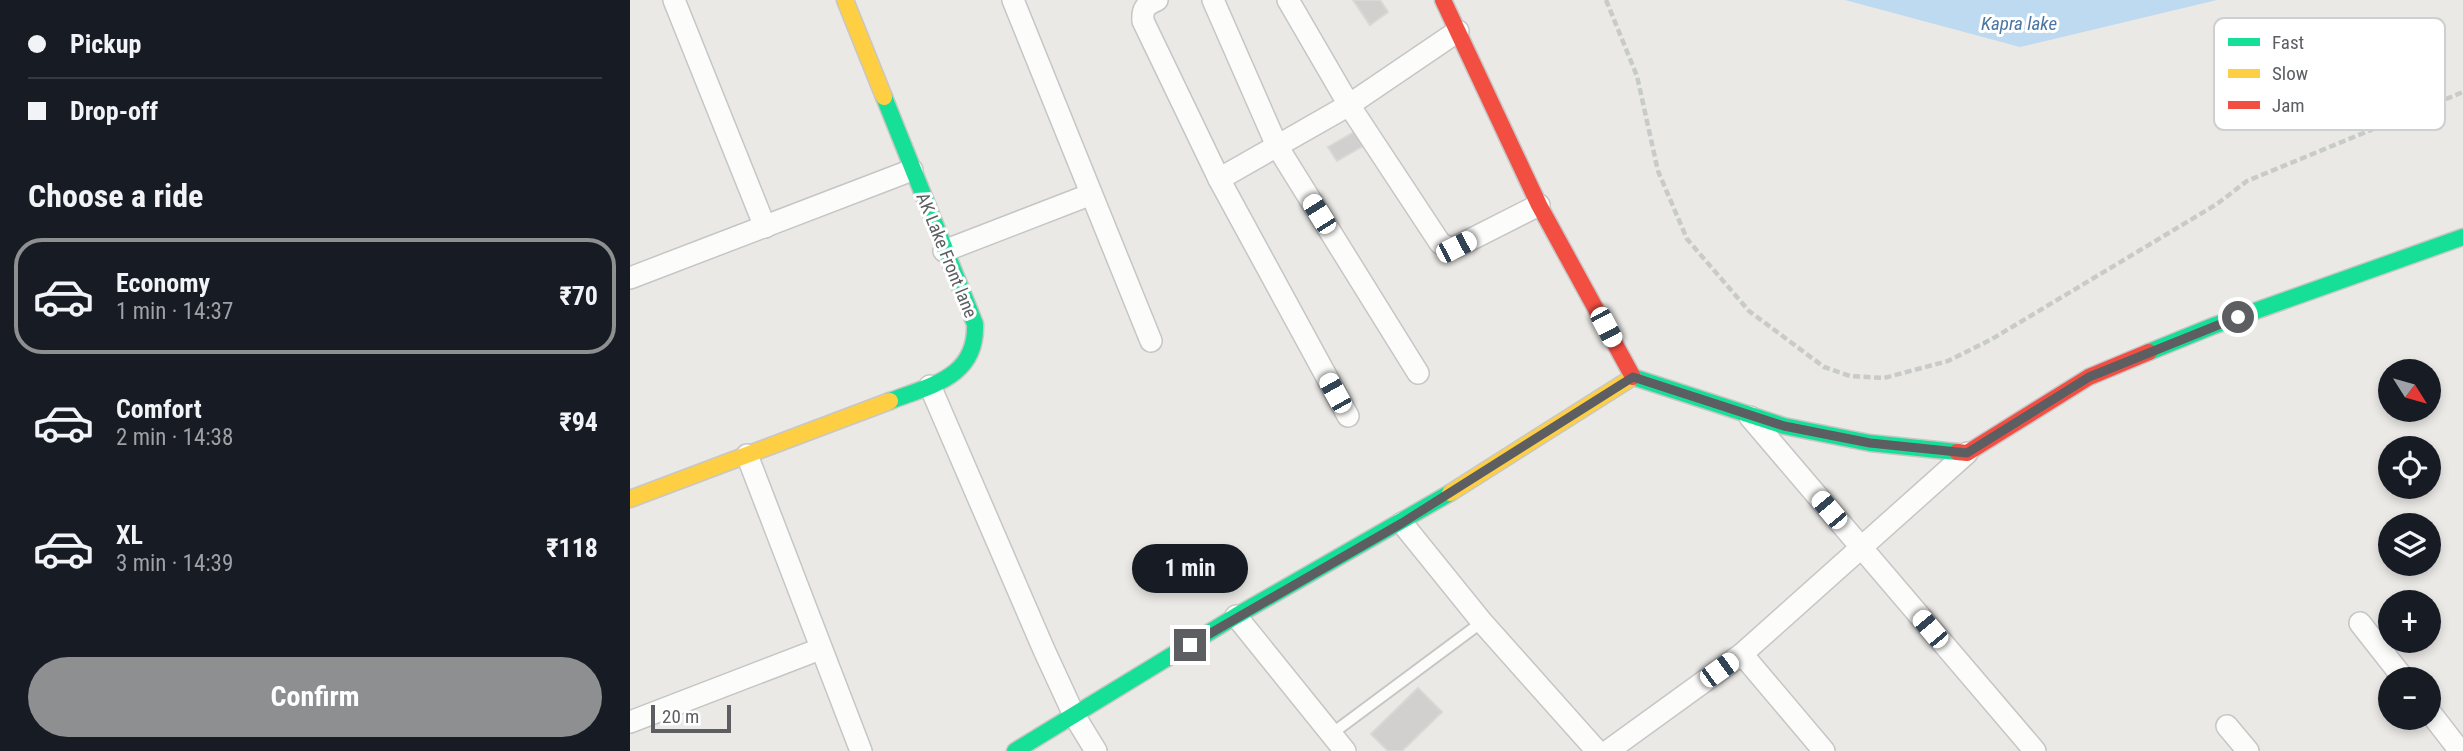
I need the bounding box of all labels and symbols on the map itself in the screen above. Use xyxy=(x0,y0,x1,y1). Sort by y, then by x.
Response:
water label: Kapra lake xyxy=(1981,12,2057,35)
legend xyxy=(2214,18,2445,130)
text: Fast xyxy=(2272,31,2304,54)
text: Slow xyxy=(2272,62,2308,85)
text: Jam xyxy=(2272,94,2305,117)
street label: AK Lake Front lane xyxy=(912,189,982,321)
car xyxy=(1299,191,1340,237)
car xyxy=(1433,228,1480,266)
route start xyxy=(2222,301,2254,333)
car xyxy=(1587,304,1626,350)
north arrow xyxy=(2378,359,2441,422)
car xyxy=(1316,370,1355,416)
car xyxy=(1808,487,1851,533)
callout: 1 min xyxy=(1132,544,1248,592)
car xyxy=(1909,606,1952,652)
route end xyxy=(1174,629,1206,661)
car xyxy=(1696,649,1743,691)
scale bar xyxy=(651,702,732,734)

